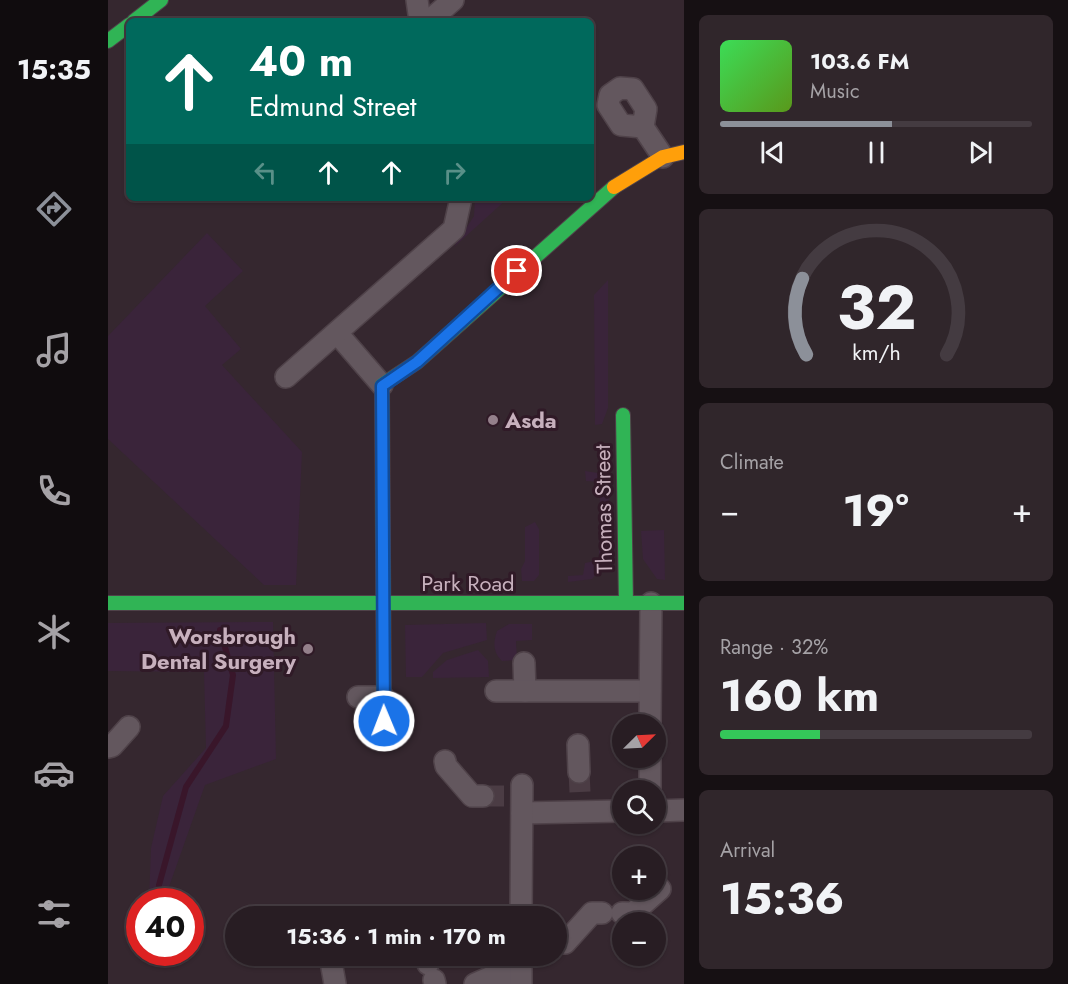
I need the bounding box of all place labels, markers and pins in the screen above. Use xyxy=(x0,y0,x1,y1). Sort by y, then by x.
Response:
pin xyxy=(491,245,542,296)
place label: Asda xyxy=(504,404,557,436)
marker: Asda xyxy=(486,413,500,427)
place label: Worsbrough Dental Surgery xyxy=(141,620,297,677)
marker: Worsbrough Dental Surgery xyxy=(301,642,315,656)

